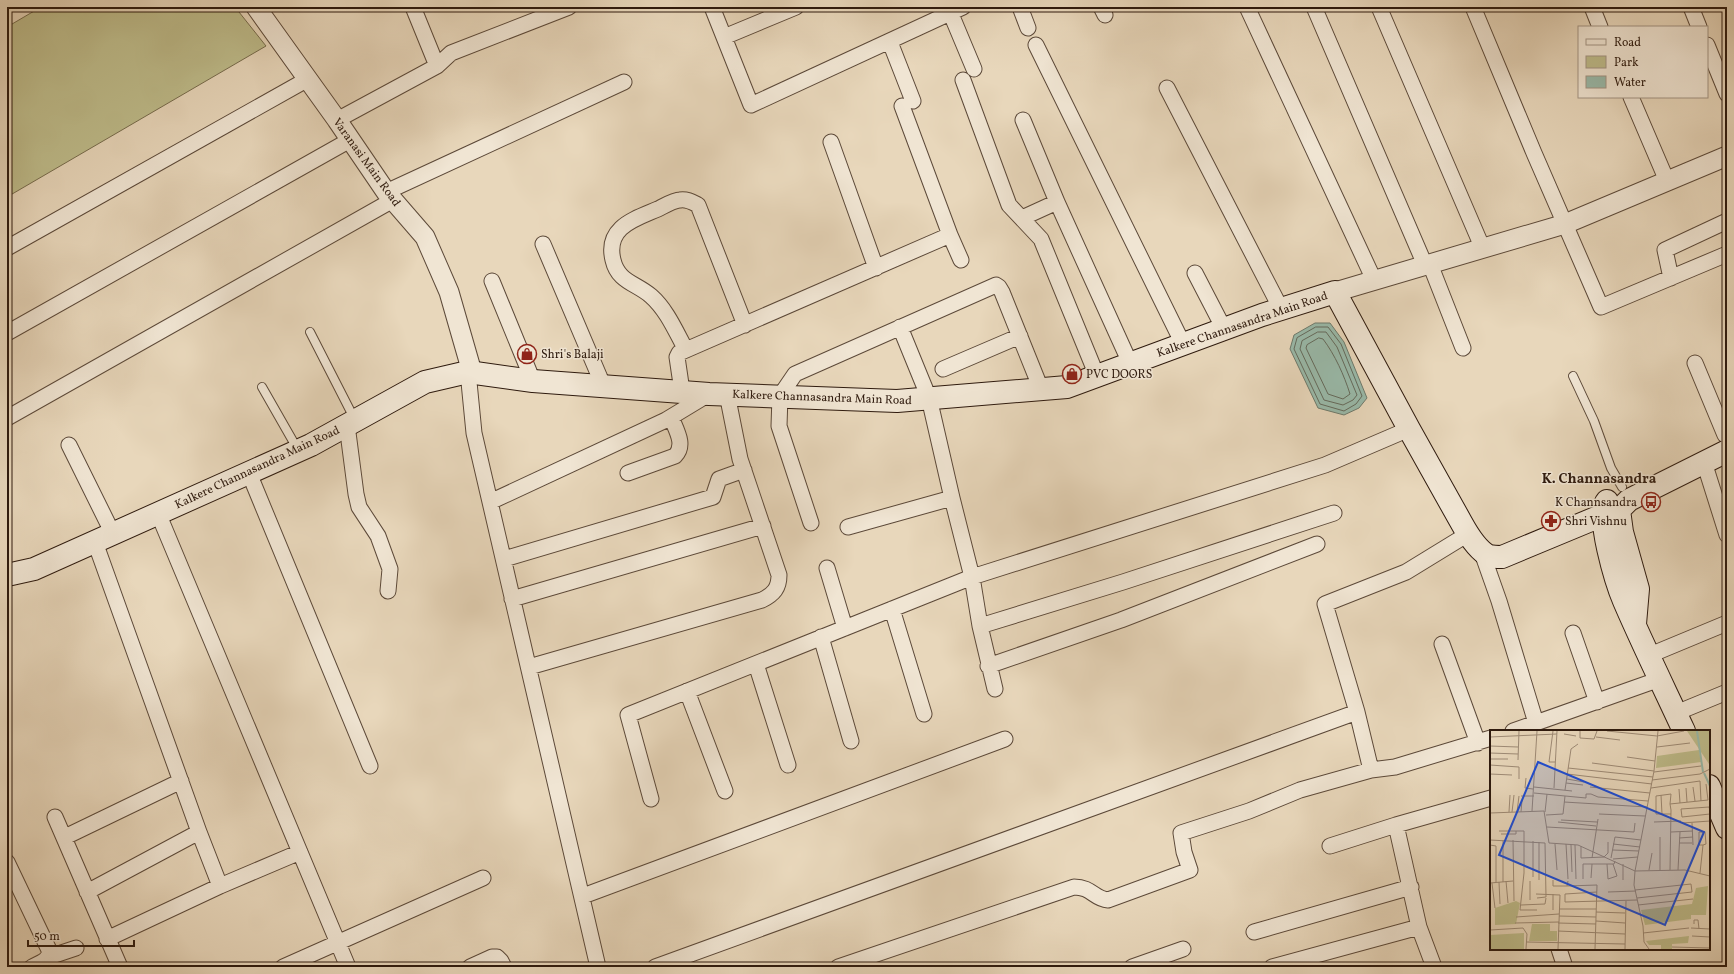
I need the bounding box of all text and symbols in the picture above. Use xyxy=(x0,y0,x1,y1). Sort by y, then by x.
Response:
legend xyxy=(1578,26,1708,98)
text: Road xyxy=(1614,35,1641,51)
text: Park xyxy=(1614,55,1639,71)
text: Water xyxy=(1614,75,1646,91)
street label: Varanasi Main Road xyxy=(329,115,404,210)
street label: Kalkere Channasandra Main Road xyxy=(1155,288,1330,362)
shop icon: Shri's Balaji xyxy=(516,343,538,365)
place label: Shri's Balaji xyxy=(541,347,604,363)
shop icon: PVC DOORS xyxy=(1061,363,1083,385)
place label: PVC DOORS xyxy=(1086,367,1152,383)
street label: Kalkere Channasandra Main Road xyxy=(732,387,912,409)
street label: Kalkere Channasandra Main Road xyxy=(172,423,343,513)
district label: K. Channasandra xyxy=(1542,470,1657,489)
bus stop icon: K Channsandra xyxy=(1640,491,1662,513)
place label: K Channsandra xyxy=(1555,495,1637,511)
pharmacy icon: Shri Vishnu xyxy=(1540,510,1562,532)
place label: Shri Vishnu xyxy=(1565,514,1627,530)
inset map xyxy=(1490,730,1710,950)
scale bar xyxy=(28,922,134,948)
text: 50 m xyxy=(34,929,60,945)

